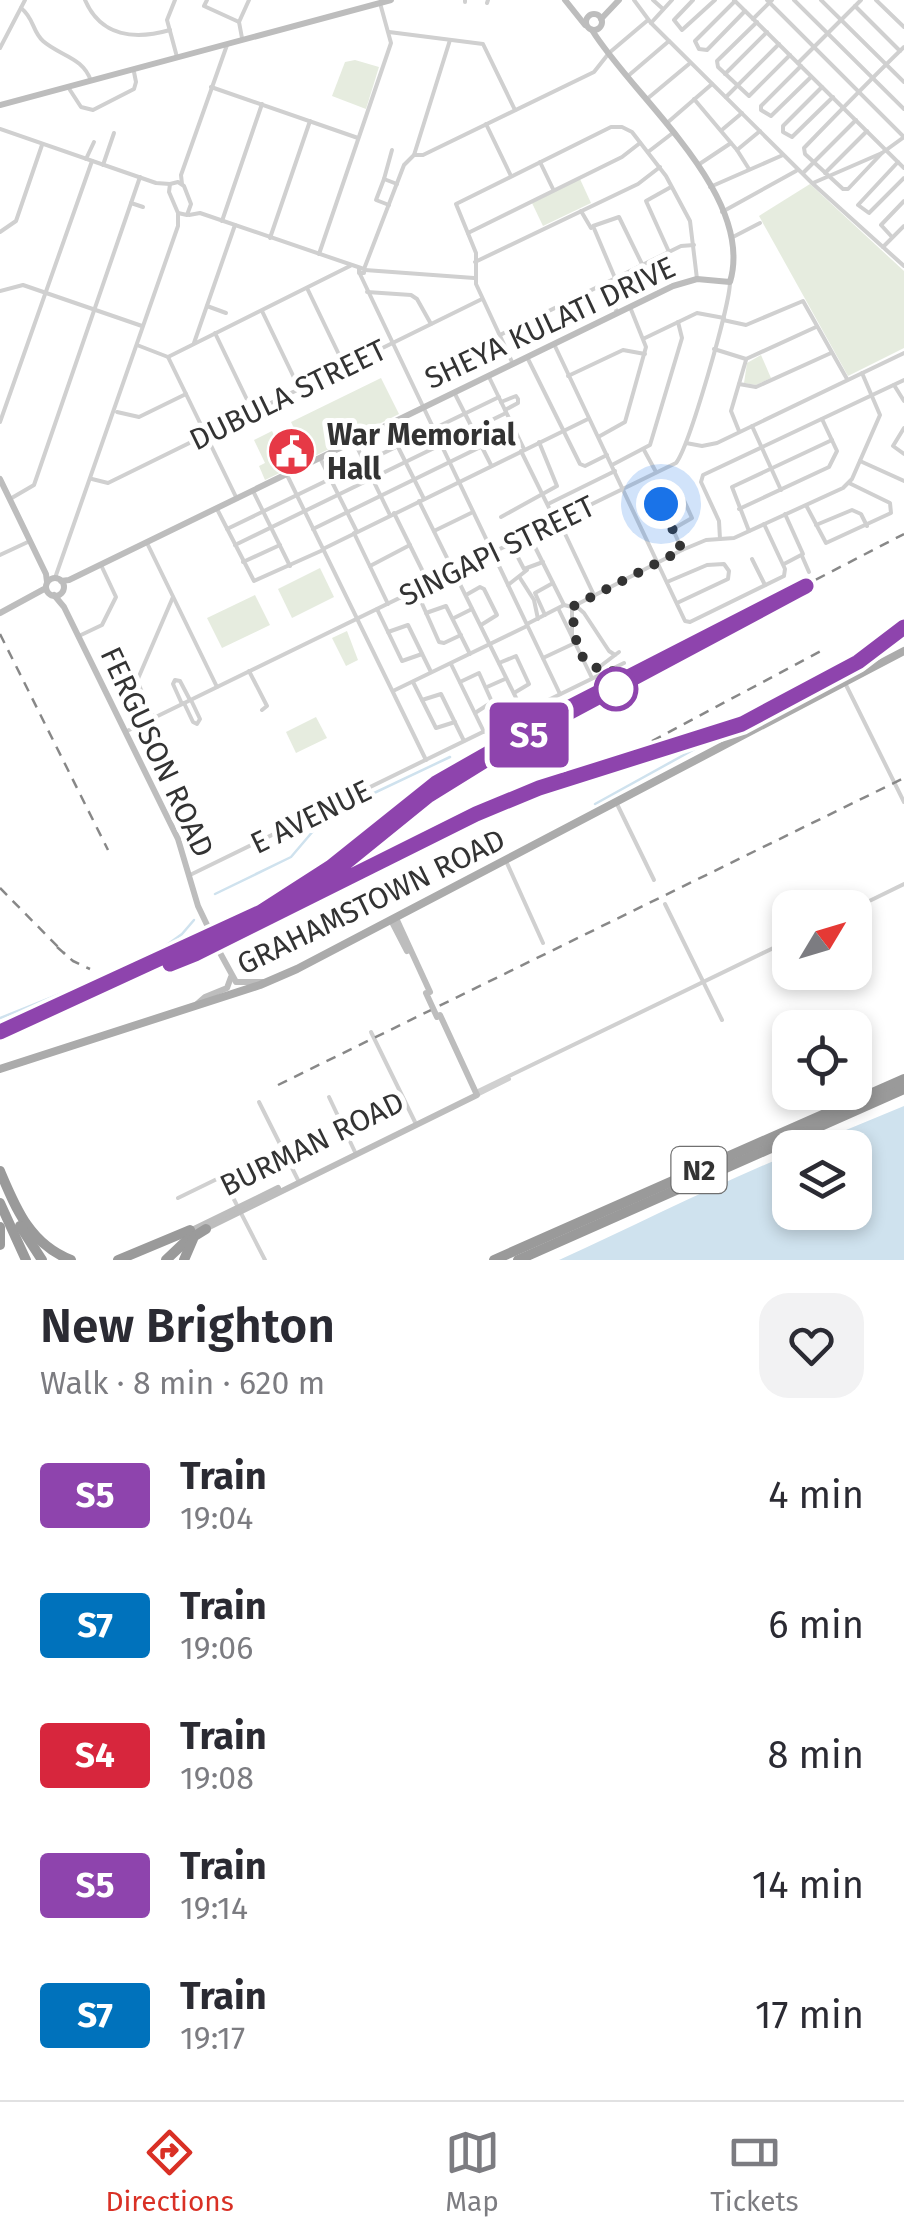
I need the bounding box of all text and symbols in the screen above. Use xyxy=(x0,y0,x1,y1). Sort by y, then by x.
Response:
street label: SHEYA KULATI DRIVE xyxy=(419,249,681,397)
street label: DUBULA STREET xyxy=(184,332,393,458)
place label: War Memorial Hall xyxy=(327,417,516,487)
public building icon: War Memorial Hall xyxy=(266,426,318,478)
your location xyxy=(636,479,686,529)
street label: SINGAPI STREET xyxy=(393,488,601,614)
street label: FERGUSON ROAD xyxy=(93,641,221,863)
unlabelled marker xyxy=(595,668,637,710)
line badge: S5 xyxy=(484,702,574,768)
text: S5 xyxy=(510,714,548,756)
street label: E AVENUE xyxy=(245,772,377,862)
street label: GRAHAMSTOWN ROAD xyxy=(231,821,511,983)
north arrow xyxy=(772,890,872,990)
map controls xyxy=(772,890,872,1230)
button: locate xyxy=(772,1010,872,1110)
street label: BURMAN ROAD xyxy=(214,1084,410,1204)
button: layers xyxy=(772,1130,872,1230)
road number: N2 xyxy=(672,1147,726,1193)
button: heart xyxy=(759,1293,864,1398)
text: New Brighton xyxy=(40,1297,335,1355)
text: Walk · 8 min · 620 m xyxy=(40,1364,325,1402)
text: Train xyxy=(180,1453,267,1499)
text: 4 min xyxy=(768,1472,864,1518)
text: S5 xyxy=(76,1474,114,1516)
text: 19:04 xyxy=(180,1499,253,1537)
text: Train xyxy=(180,1583,267,1629)
text: 6 min xyxy=(768,1602,864,1648)
text: S7 xyxy=(77,1604,113,1646)
text: 19:06 xyxy=(180,1629,253,1667)
text: Train xyxy=(180,1713,267,1759)
text: 8 min xyxy=(767,1732,864,1778)
text: S4 xyxy=(75,1734,115,1776)
text: 19:08 xyxy=(180,1759,254,1797)
text: Train xyxy=(180,1843,267,1889)
text: 14 min xyxy=(752,1862,864,1908)
text: S5 xyxy=(76,1864,114,1906)
text: 19:14 xyxy=(180,1889,248,1927)
text: Train xyxy=(180,1973,267,2019)
text: 17 min xyxy=(755,1992,864,2038)
text: S7 xyxy=(77,1994,113,2036)
text: 19:17 xyxy=(180,2019,245,2057)
tab: Directions xyxy=(105,2125,234,2218)
tab: Map xyxy=(445,2125,500,2218)
tab: Tickets xyxy=(710,2125,799,2218)

